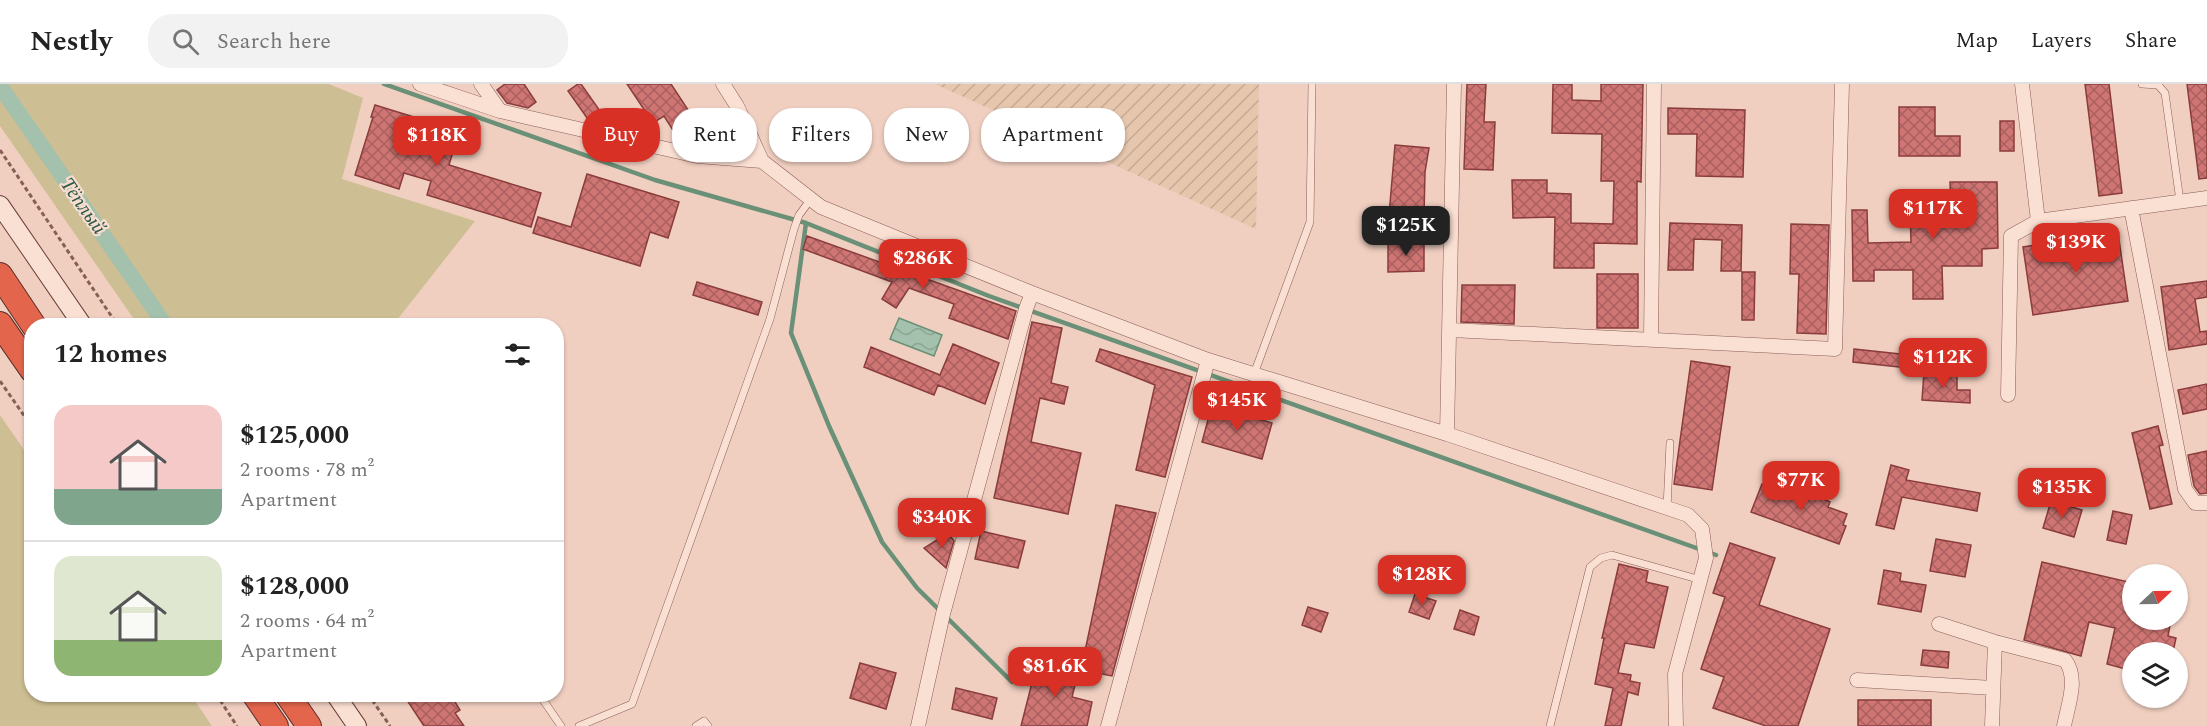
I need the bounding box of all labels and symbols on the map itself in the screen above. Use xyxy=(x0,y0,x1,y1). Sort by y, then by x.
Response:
pin: $118K xyxy=(395,116,479,167)
water label: Тёплый xyxy=(52,171,114,241)
pin: $117K xyxy=(1891,189,1975,240)
pin: $125K xyxy=(1364,206,1448,257)
pin: $139K xyxy=(2034,223,2118,274)
pin: $286K xyxy=(881,239,965,290)
pin: $112K xyxy=(1901,338,1985,389)
pin: $145K xyxy=(1195,381,1279,432)
pin: $77K xyxy=(1765,461,1837,512)
pin: $135K xyxy=(2020,468,2104,519)
pin: $340K xyxy=(900,498,984,549)
pin: $128K xyxy=(1380,555,1464,606)
north arrow xyxy=(2122,564,2188,630)
pin: $81.6K xyxy=(1006,647,1104,698)

